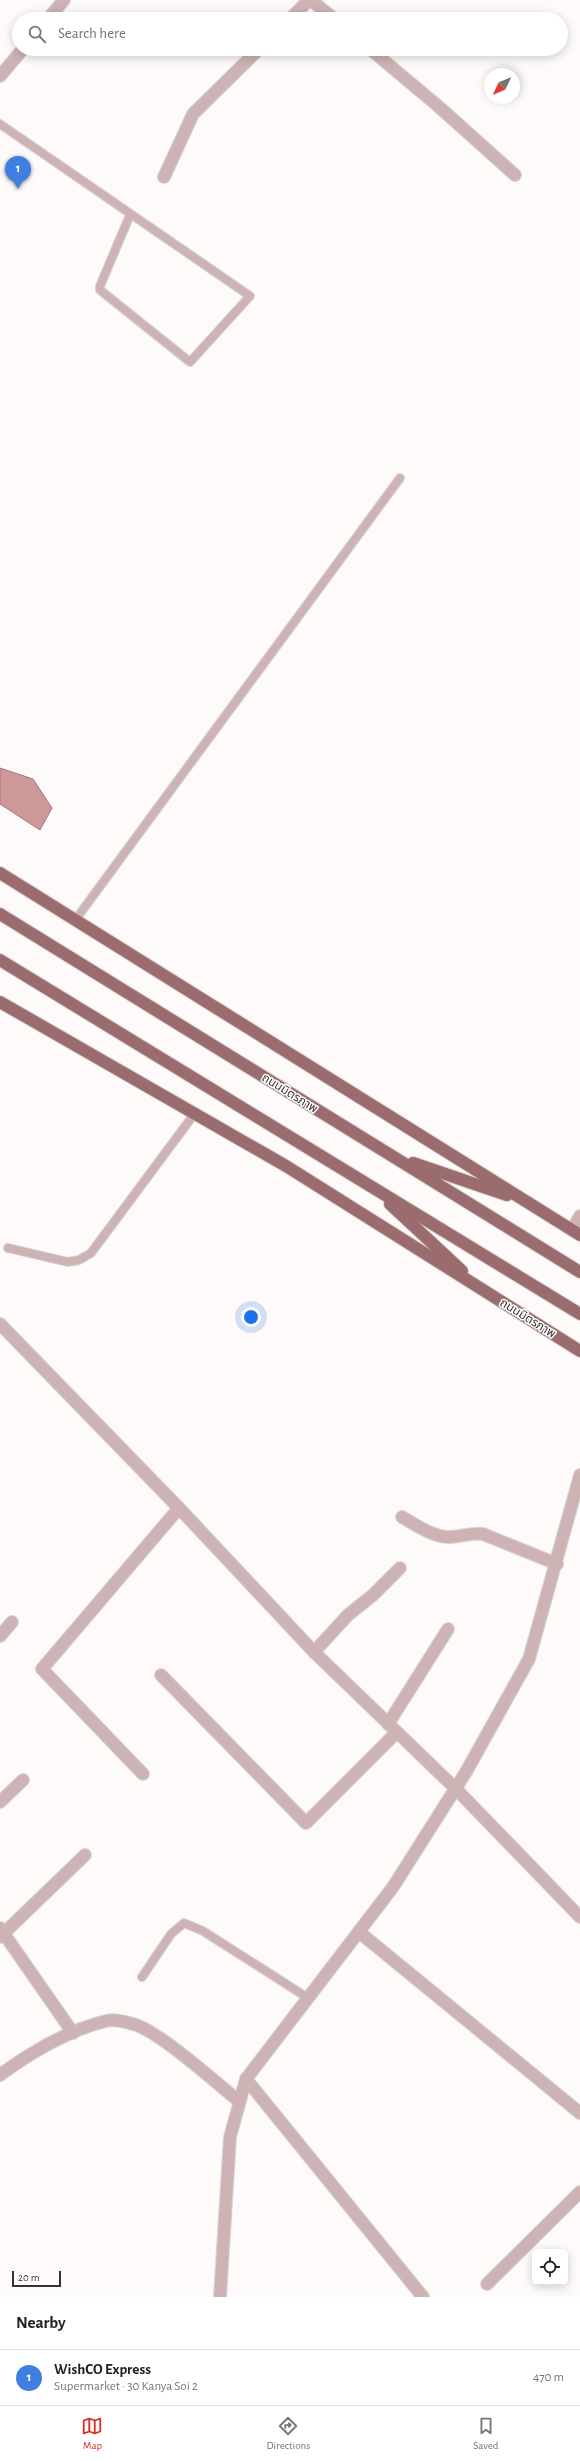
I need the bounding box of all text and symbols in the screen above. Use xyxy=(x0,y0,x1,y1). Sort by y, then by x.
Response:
search box xyxy=(12,12,568,56)
icon: search xyxy=(26,23,48,45)
text: Search here xyxy=(58,26,126,41)
north arrow xyxy=(484,68,520,104)
pin: 1 xyxy=(5,156,31,189)
street label: ถนนมิตรภาพ xyxy=(260,1071,320,1115)
street label: ถนนมิตรภาพ xyxy=(498,1296,558,1340)
your location xyxy=(241,1307,261,1327)
map controls xyxy=(532,2249,568,2285)
button: locate xyxy=(532,2249,568,2285)
scale bar xyxy=(12,2269,61,2288)
text: 20 m xyxy=(18,2272,39,2283)
text: Nearby xyxy=(16,2314,66,2331)
text: WishCO Express xyxy=(54,2362,151,2377)
text: 1 xyxy=(27,2371,31,2384)
text: 470 m xyxy=(533,2371,564,2384)
text: Supermarket · 30 Kanya Soi 2 xyxy=(54,2380,198,2393)
tab: Map xyxy=(81,2415,103,2452)
tab: Directions xyxy=(266,2415,310,2452)
tab: Saved xyxy=(473,2415,498,2452)

